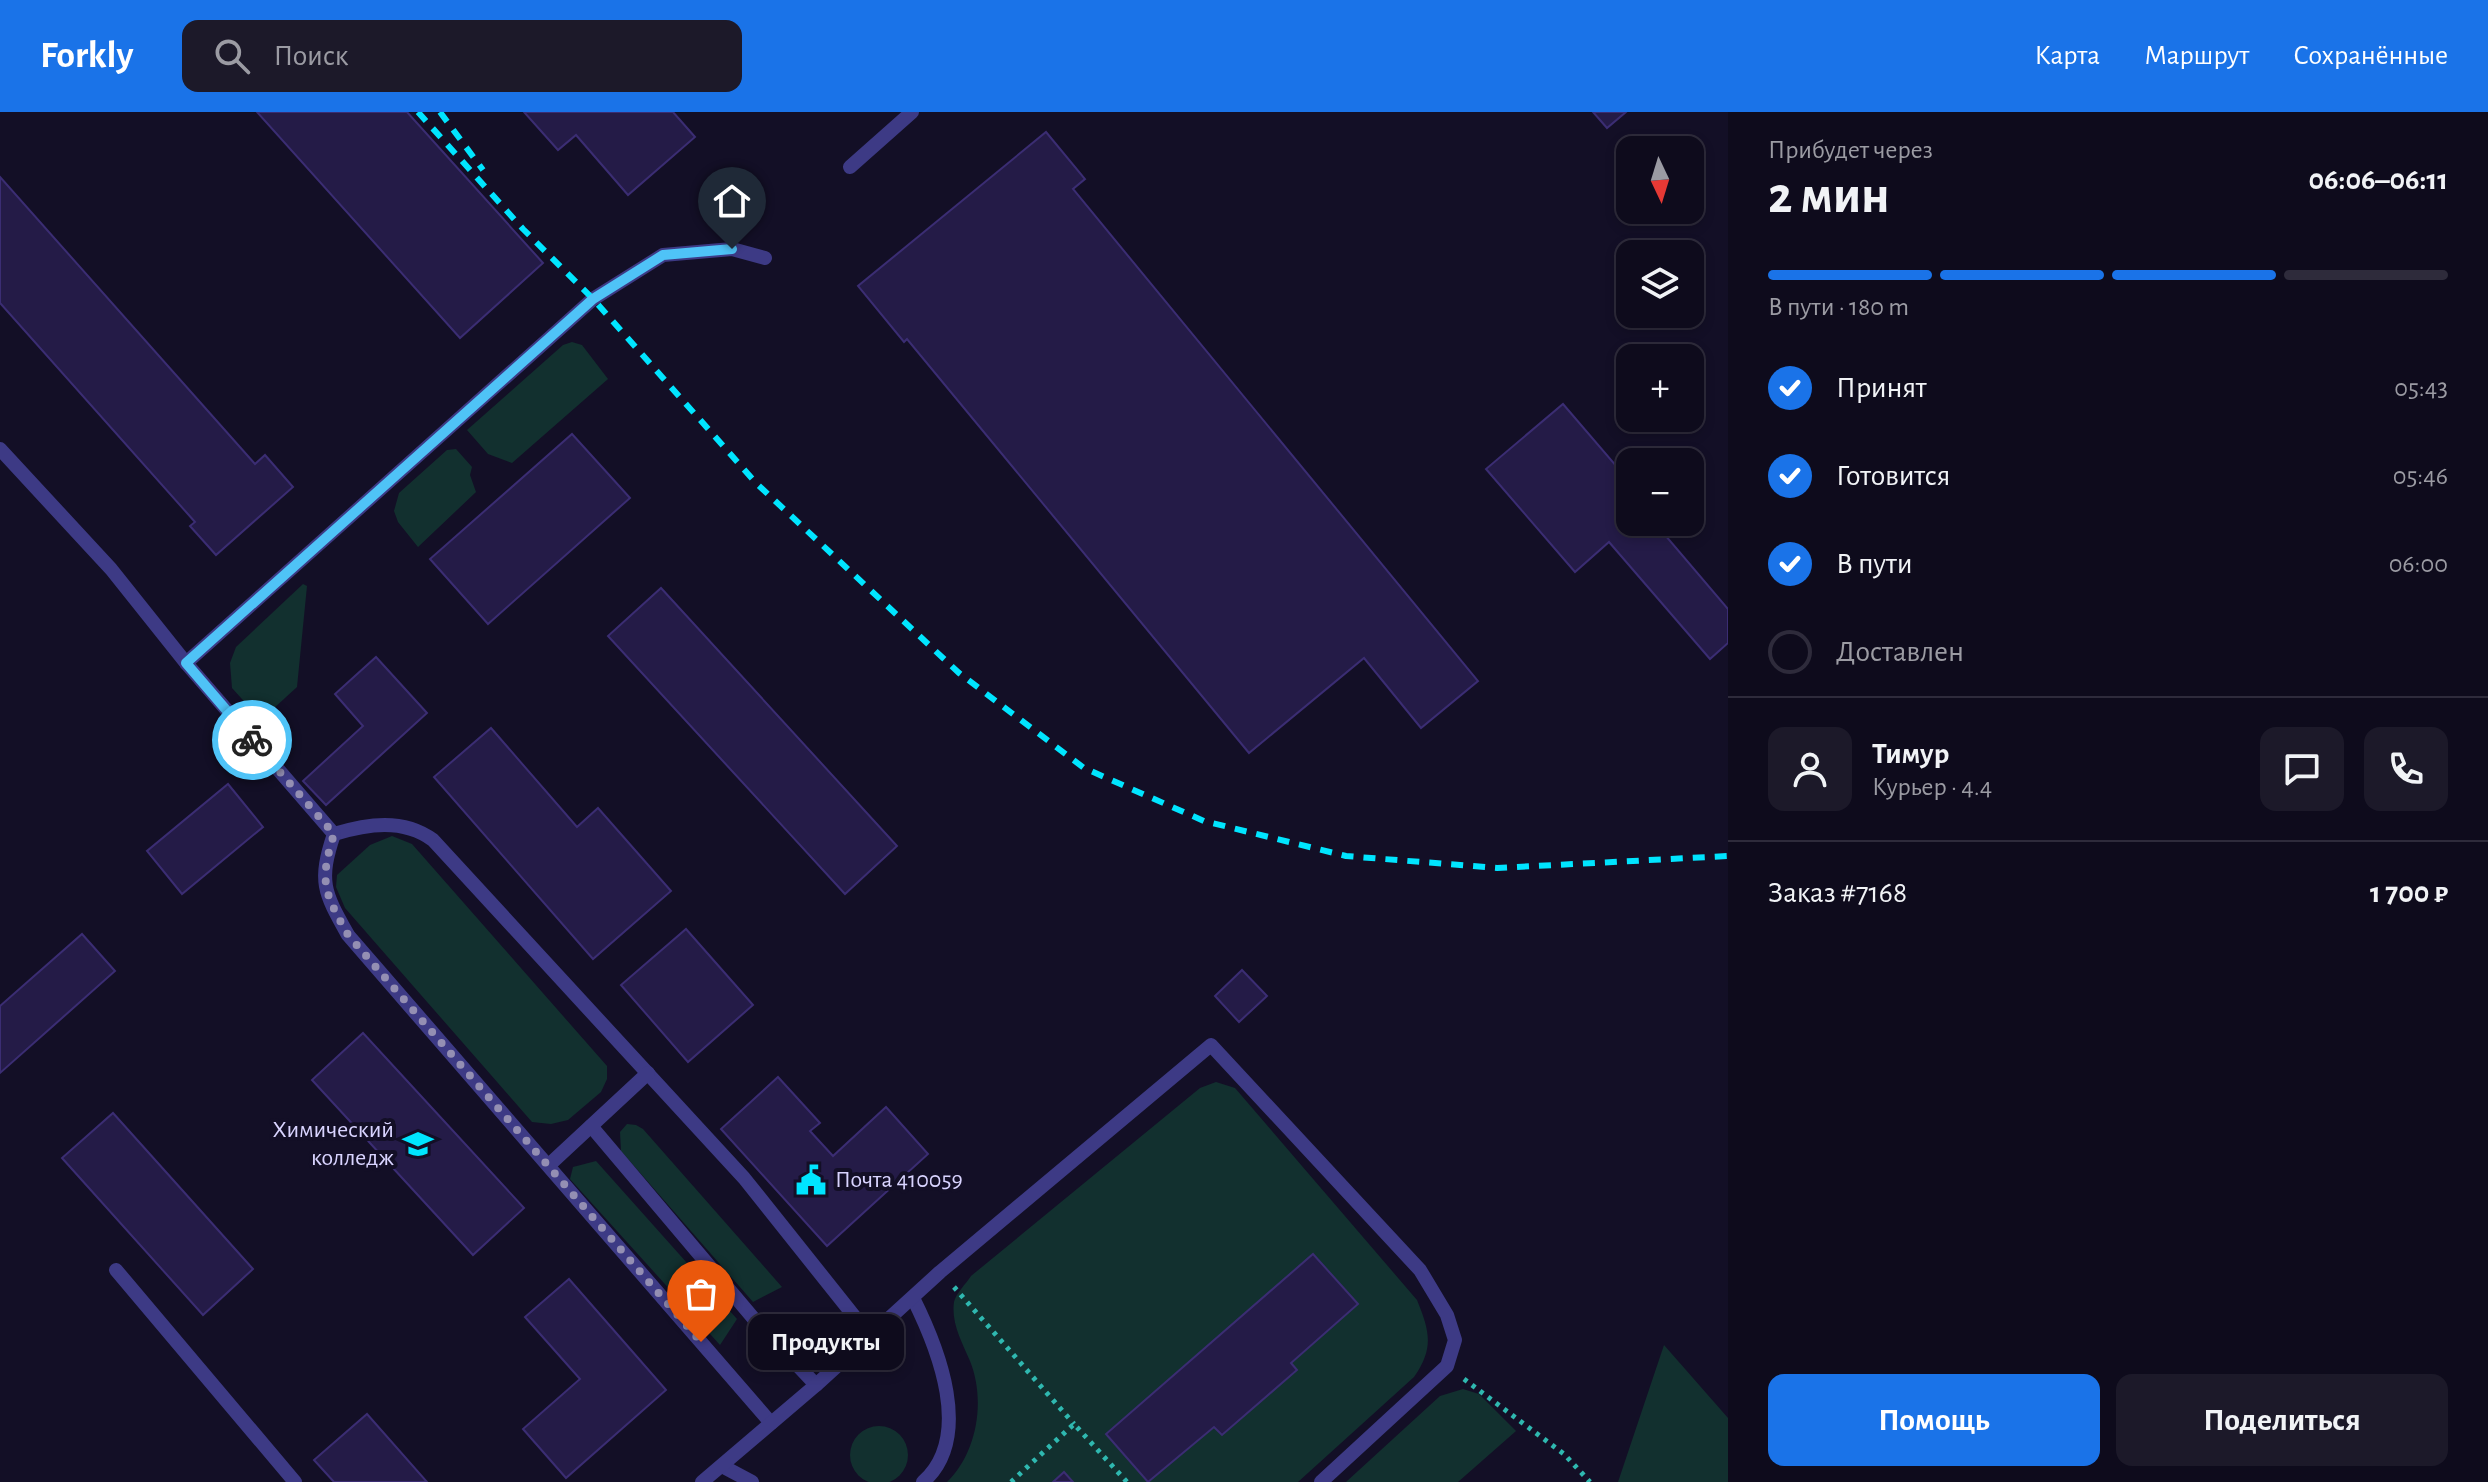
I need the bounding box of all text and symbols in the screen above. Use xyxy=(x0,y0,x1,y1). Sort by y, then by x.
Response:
search box xyxy=(182,20,742,92)
icon: search xyxy=(210,34,254,78)
text: Forkly xyxy=(40,37,134,75)
text: Поиск xyxy=(274,41,349,71)
text: Карта xyxy=(2034,42,2100,70)
text: Маршрут xyxy=(2144,42,2249,70)
text: Сохранённые xyxy=(2293,42,2448,70)
north arrow xyxy=(1616,136,1704,224)
map controls xyxy=(1616,136,1704,536)
text: Прибудет через xyxy=(1768,137,1933,163)
text: 06:06–06:11 xyxy=(2308,165,2448,195)
pin xyxy=(698,167,766,249)
text: 2 мин xyxy=(1768,170,1890,222)
icon: home xyxy=(710,179,754,223)
button: layers xyxy=(1616,240,1704,328)
text: В пути · 180 m xyxy=(1768,294,1909,320)
button: + xyxy=(1616,344,1704,432)
icon: check xyxy=(1768,366,1812,410)
text: Принят xyxy=(1836,373,1927,403)
text: 05:43 xyxy=(2394,375,2448,401)
button: − xyxy=(1616,448,1704,536)
icon: check xyxy=(1768,454,1812,498)
text: Готовится xyxy=(1836,461,1950,491)
text: 05:46 xyxy=(2393,463,2448,489)
icon: check xyxy=(1768,542,1812,586)
text: В пути xyxy=(1836,549,1913,579)
text: 06:00 xyxy=(2389,551,2448,577)
text: Доставлен xyxy=(1836,637,1964,667)
courier xyxy=(212,700,292,780)
icon: bike xyxy=(230,718,274,762)
button: person xyxy=(1768,727,1852,811)
button: chat xyxy=(2260,727,2344,811)
button: phone xyxy=(2364,727,2448,811)
text: Тимур xyxy=(1872,739,1949,769)
text: Курьер · 4.4 xyxy=(1872,774,1992,800)
text: Заказ #7168 xyxy=(1768,878,1907,908)
text: 1 700 ₽ xyxy=(2370,878,2448,908)
place label: Химический колледж xyxy=(272,1118,394,1170)
school or university icon: Химический колледж xyxy=(401,1127,435,1161)
public building icon: Почта 410059 xyxy=(794,1163,828,1197)
place label: Почта 410059 xyxy=(835,1168,963,1192)
pin xyxy=(667,1260,735,1342)
icon: bag xyxy=(679,1272,723,1316)
callout: Продукты xyxy=(749,1314,905,1370)
text: Продукты xyxy=(771,1329,881,1355)
button: Помощь xyxy=(1768,1374,2100,1466)
button: Поделиться xyxy=(2116,1374,2448,1466)

